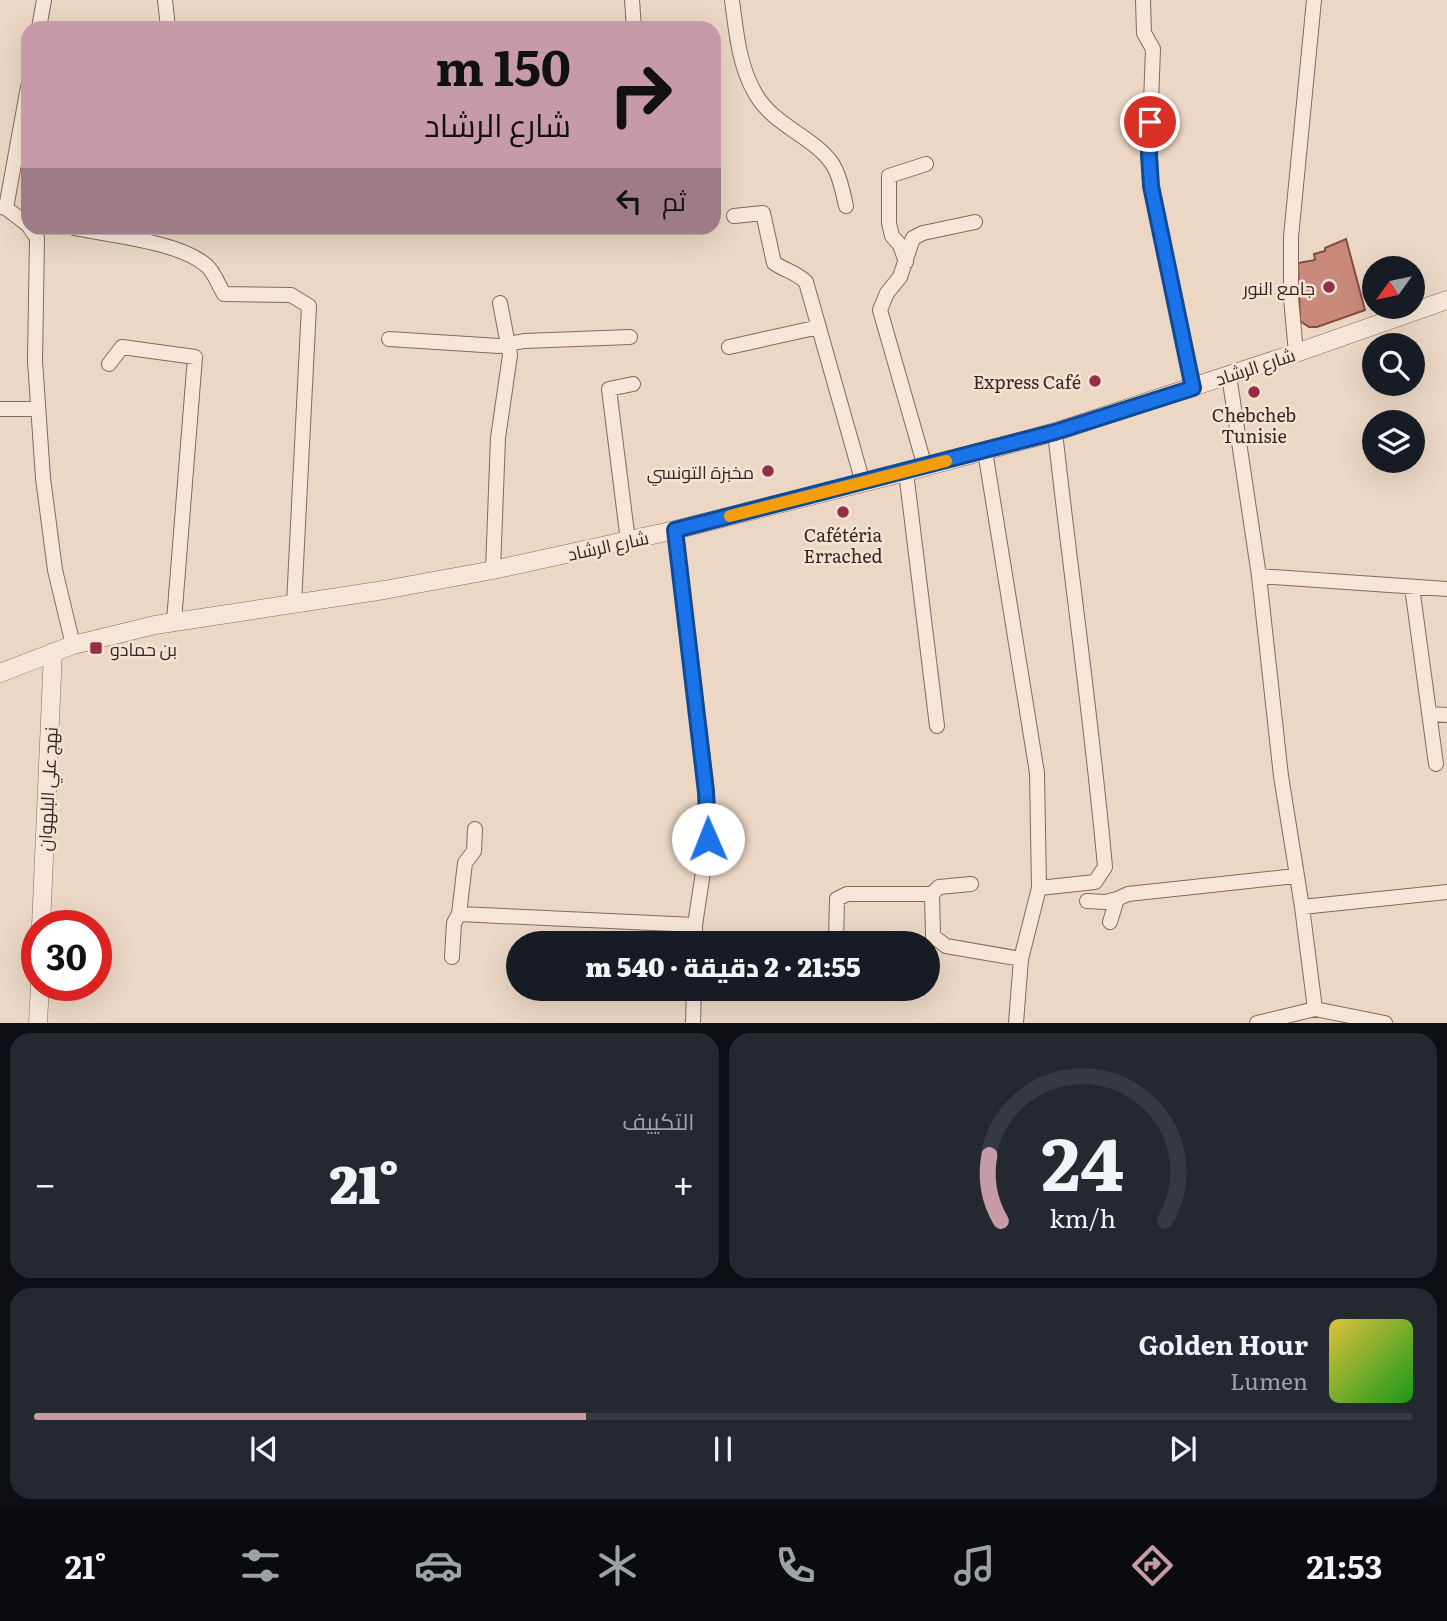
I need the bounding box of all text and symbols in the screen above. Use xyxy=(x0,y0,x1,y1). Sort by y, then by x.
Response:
text: 150 m xyxy=(435,28,571,101)
icon: right xyxy=(595,49,686,140)
pin xyxy=(1120,92,1180,152)
text: شارع الرشاد xyxy=(424,99,571,147)
icon: arrive xyxy=(1131,103,1169,141)
text: ثم xyxy=(662,180,686,219)
icon: left xyxy=(610,182,648,220)
north arrow xyxy=(1362,256,1424,318)
map controls xyxy=(1362,256,1425,473)
place label: جامع النور xyxy=(1242,274,1315,301)
marker: جامع النور xyxy=(1321,279,1337,295)
button: search xyxy=(1362,333,1425,396)
street label: شارع الرشاد xyxy=(1212,340,1298,392)
place label: Express Café xyxy=(973,368,1081,395)
marker: Express Café xyxy=(1087,373,1103,389)
marker: Chebcheb Tunisie xyxy=(1246,384,1262,400)
place label: Chebcheb Tunisie xyxy=(1212,401,1296,449)
button: layers xyxy=(1362,410,1425,473)
place label: مخبزة التونسي xyxy=(647,458,754,486)
marker: مخبزة التونسي xyxy=(760,463,776,479)
marker: Cafétéria Errached xyxy=(835,504,851,520)
place label: Cafétéria Errached xyxy=(803,521,883,569)
street label: شارع الرشاد xyxy=(565,523,651,567)
place label: بن حمادو xyxy=(110,635,177,662)
marker: بن حمادو xyxy=(88,640,104,656)
street label: نهج علي البلهوان xyxy=(30,726,66,852)
position arrow xyxy=(671,802,745,876)
speed limit sign: 30 xyxy=(21,910,112,1001)
text: 21:55 · 2 دقيقة · 540 m xyxy=(585,946,861,985)
text: التكييف xyxy=(622,1103,695,1137)
text: 24 xyxy=(1041,1106,1124,1214)
text: 21° xyxy=(329,1143,399,1220)
text: − xyxy=(34,1153,56,1210)
text: + xyxy=(672,1153,694,1210)
text: km/h xyxy=(1049,1199,1116,1236)
text: Golden Hour xyxy=(1139,1324,1308,1363)
text: Lumen xyxy=(1230,1363,1308,1397)
icon: previous xyxy=(245,1430,283,1468)
icon: pause xyxy=(704,1430,742,1468)
icon: next xyxy=(1164,1430,1202,1468)
text: 21° xyxy=(65,1541,106,1589)
icon: filters xyxy=(236,1541,285,1590)
icon: car xyxy=(414,1541,463,1590)
icon: climate xyxy=(593,1541,642,1590)
icon: phone xyxy=(771,1541,820,1590)
icon: music xyxy=(950,1541,999,1590)
icon: directions xyxy=(1128,1541,1177,1590)
text: 21:53 xyxy=(1306,1541,1382,1589)

